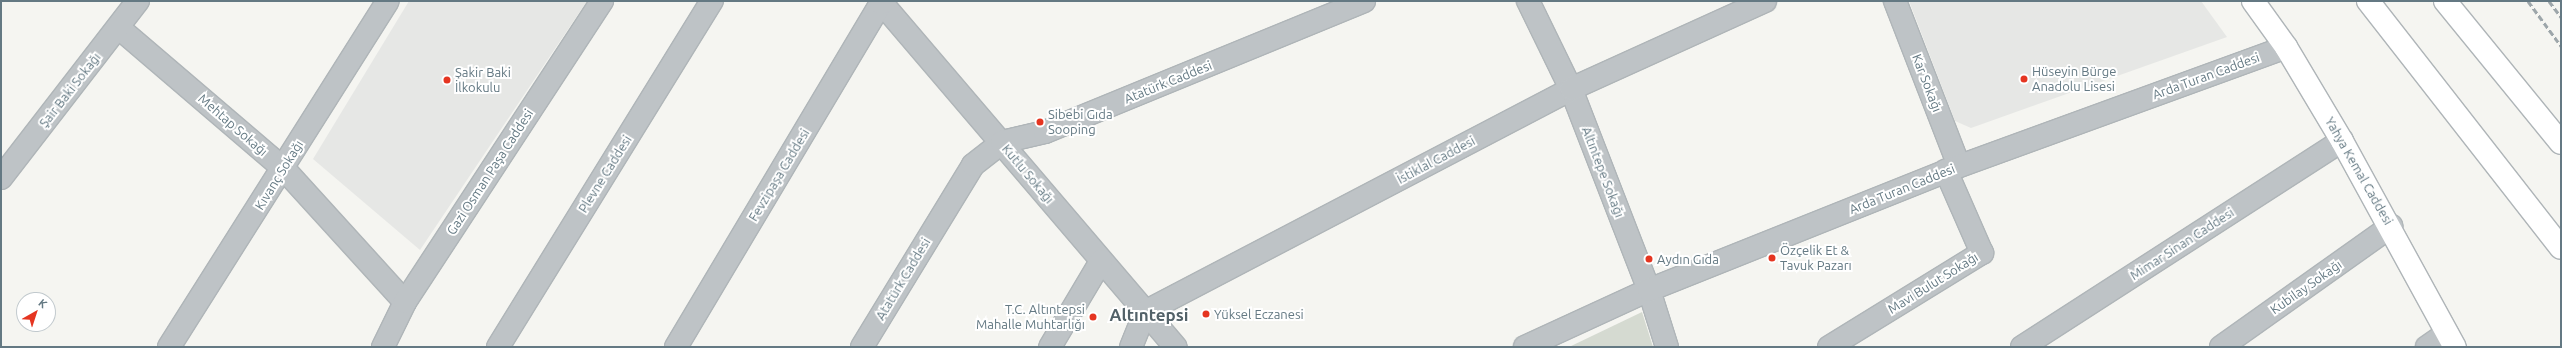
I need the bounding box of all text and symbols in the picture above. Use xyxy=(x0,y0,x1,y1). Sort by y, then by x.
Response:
street label: Arda Turan Caddesi xyxy=(2150,49,2262,103)
street label: Şair Baki Sokağı xyxy=(36,50,104,130)
street label: Kar Sokağı xyxy=(1909,52,1945,114)
street label: Atatürk Caddesi xyxy=(1122,57,1214,107)
place label: Hüseyin Bürge Anadolu Lisesi xyxy=(2032,64,2116,95)
place label: Şakir Baki İlkokulu xyxy=(455,65,511,96)
marker: Hüseyin Bürge Anadolu Lisesi xyxy=(2019,74,2029,84)
marker: Şakir Baki İlkokulu xyxy=(442,75,452,85)
street label: Mehtap Sokağı xyxy=(195,91,271,159)
street label: Gazi Osman Paşa Caddesi xyxy=(443,106,537,238)
place label: Sibebi Gıda Sooping xyxy=(1048,107,1113,138)
street label: Yahya Kemal Caddesi xyxy=(2322,114,2396,228)
marker: Sibebi Gıda Sooping xyxy=(1035,117,1045,127)
street label: Altıntepe Sokağı xyxy=(1579,124,1627,220)
street label: Fevzipaşa Caddesi xyxy=(745,126,813,224)
street label: Plevne Caddesi xyxy=(575,132,635,216)
street label: İstiklal Caddesi xyxy=(1394,133,1478,187)
street label: Kıvanç Sokağı xyxy=(251,137,307,213)
street label: Kutlu Sokağı xyxy=(999,141,1057,207)
street label: Arda Turan Caddesi xyxy=(1847,161,1957,217)
street label: Mimar Sinan Caddesi xyxy=(2127,205,2237,283)
street label: Atatürk Caddesi xyxy=(872,235,934,323)
place label: Özçelik Et & Tavuk Pazarı xyxy=(1780,243,1852,274)
street label: Mavi Bulut Sokağı xyxy=(1885,249,1981,317)
place label: Aydın Gıda xyxy=(1657,251,1719,267)
marker: Özçelik Et & Tavuk Pazarı xyxy=(1767,253,1777,263)
marker: Aydın Gıda xyxy=(1644,254,1654,264)
street label: Kubilay Sokağı xyxy=(2267,257,2345,317)
north arrow xyxy=(16,292,56,332)
text: K xyxy=(36,296,50,310)
place label: T.C. Altıntepsi Mahalle Muhtarlığı xyxy=(976,302,1085,333)
district label: Altıntepsi xyxy=(1110,305,1188,325)
place label: Yüksel Eczanesi xyxy=(1214,306,1304,322)
marker: Yüksel Eczanesi xyxy=(1201,309,1211,319)
marker: T.C. Altıntepsi Mahalle Muhtarlığı xyxy=(1088,312,1098,322)

